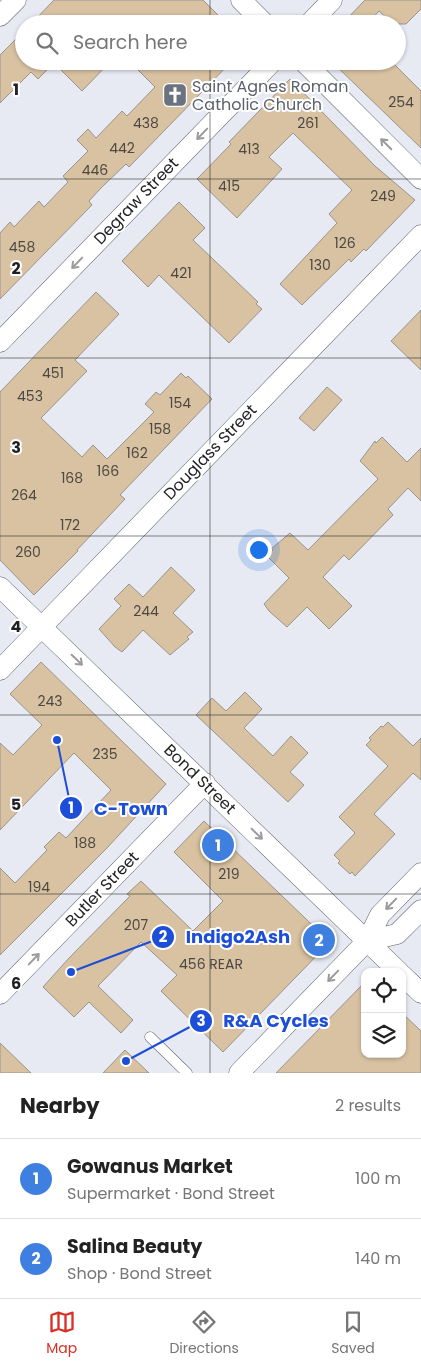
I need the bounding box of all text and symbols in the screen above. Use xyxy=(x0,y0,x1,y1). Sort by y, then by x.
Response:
search box xyxy=(15,15,406,70)
icon: search xyxy=(33,29,61,57)
text: Search here xyxy=(73,29,187,56)
place label: Saint Agnes Roman Catholic Church xyxy=(192,75,348,116)
text: 1 xyxy=(13,78,19,101)
church icon: Saint Agnes Roman Catholic Church xyxy=(162,82,188,108)
house number: 254 xyxy=(388,92,414,112)
house number: 438 xyxy=(133,113,159,133)
house number: 261 xyxy=(297,113,319,133)
one-way arrow xyxy=(196,128,208,140)
house number: 442 xyxy=(109,138,135,158)
one-way arrow xyxy=(380,138,393,150)
house number: 413 xyxy=(238,139,260,159)
street label: Degraw Street xyxy=(88,152,184,250)
house number: 446 xyxy=(82,160,108,180)
house number: 415 xyxy=(218,176,240,196)
house number: 249 xyxy=(370,186,396,206)
house number: 126 xyxy=(334,233,356,253)
house number: 458 xyxy=(9,237,35,257)
house number: 130 xyxy=(309,255,331,275)
text: 2 xyxy=(11,257,21,280)
one-way arrow xyxy=(71,257,83,269)
house number: 421 xyxy=(170,263,192,283)
house number: 451 xyxy=(42,363,64,383)
house number: 453 xyxy=(17,386,43,406)
house number: 154 xyxy=(169,393,191,413)
street label: Douglass Street xyxy=(158,399,262,505)
house number: 158 xyxy=(149,419,171,439)
text: 3 xyxy=(11,436,21,459)
house number: 162 xyxy=(126,443,148,463)
house number: 166 xyxy=(97,461,119,481)
house number: 168 xyxy=(61,468,83,488)
house number: 264 xyxy=(11,485,37,505)
house number: 172 xyxy=(60,515,80,535)
your location xyxy=(246,537,272,563)
house number: 260 xyxy=(15,542,41,562)
house number: 244 xyxy=(133,601,159,621)
text: 4 xyxy=(11,615,22,638)
one-way arrow xyxy=(70,654,83,666)
house number: 243 xyxy=(37,691,63,711)
street label: Bond Street xyxy=(159,739,241,819)
house number: 235 xyxy=(92,744,118,764)
callout: C-Town xyxy=(59,792,178,825)
text: 5 xyxy=(11,793,21,816)
text: C-Town xyxy=(94,796,168,821)
text: 1 xyxy=(68,797,74,818)
pin: 1 xyxy=(202,826,234,864)
one-way arrow xyxy=(251,828,263,840)
house number: 188 xyxy=(74,833,96,853)
street label: Butler Street xyxy=(60,846,144,932)
house number: 219 xyxy=(218,864,240,884)
house number: 194 xyxy=(28,877,50,897)
one-way arrow xyxy=(385,898,397,910)
house number: 207 xyxy=(124,915,149,935)
callout: Indigo2Ash xyxy=(150,921,300,954)
pin: 2 xyxy=(303,921,335,959)
text: Indigo2Ash xyxy=(186,924,290,949)
text: 2 xyxy=(159,926,168,947)
one-way arrow xyxy=(28,953,40,965)
house number: 456 REAR xyxy=(179,954,243,974)
map controls xyxy=(361,968,406,1058)
button: locate xyxy=(361,968,406,1013)
one-way arrow xyxy=(327,969,339,982)
text: 6 xyxy=(11,972,21,995)
callout: R&A Cycles xyxy=(189,1005,339,1038)
text: R&A Cycles xyxy=(223,1008,329,1033)
text: 3 xyxy=(196,1010,206,1031)
button: layers xyxy=(361,1013,406,1058)
text: Nearby xyxy=(20,1091,100,1120)
text: 2 results xyxy=(335,1094,401,1117)
text: Gowanus Market xyxy=(67,1153,233,1180)
text: 1 xyxy=(33,1167,39,1190)
text: 100 m xyxy=(355,1167,401,1190)
text: Supermarket · Bond Street xyxy=(67,1182,275,1205)
text: Salina Beauty xyxy=(67,1233,202,1260)
text: 2 xyxy=(31,1247,41,1270)
text: 140 m xyxy=(355,1247,401,1270)
text: Shop · Bond Street xyxy=(67,1262,212,1285)
tab: Map xyxy=(46,1308,77,1359)
tab: Directions xyxy=(169,1308,239,1359)
tab: Saved xyxy=(331,1308,375,1359)

